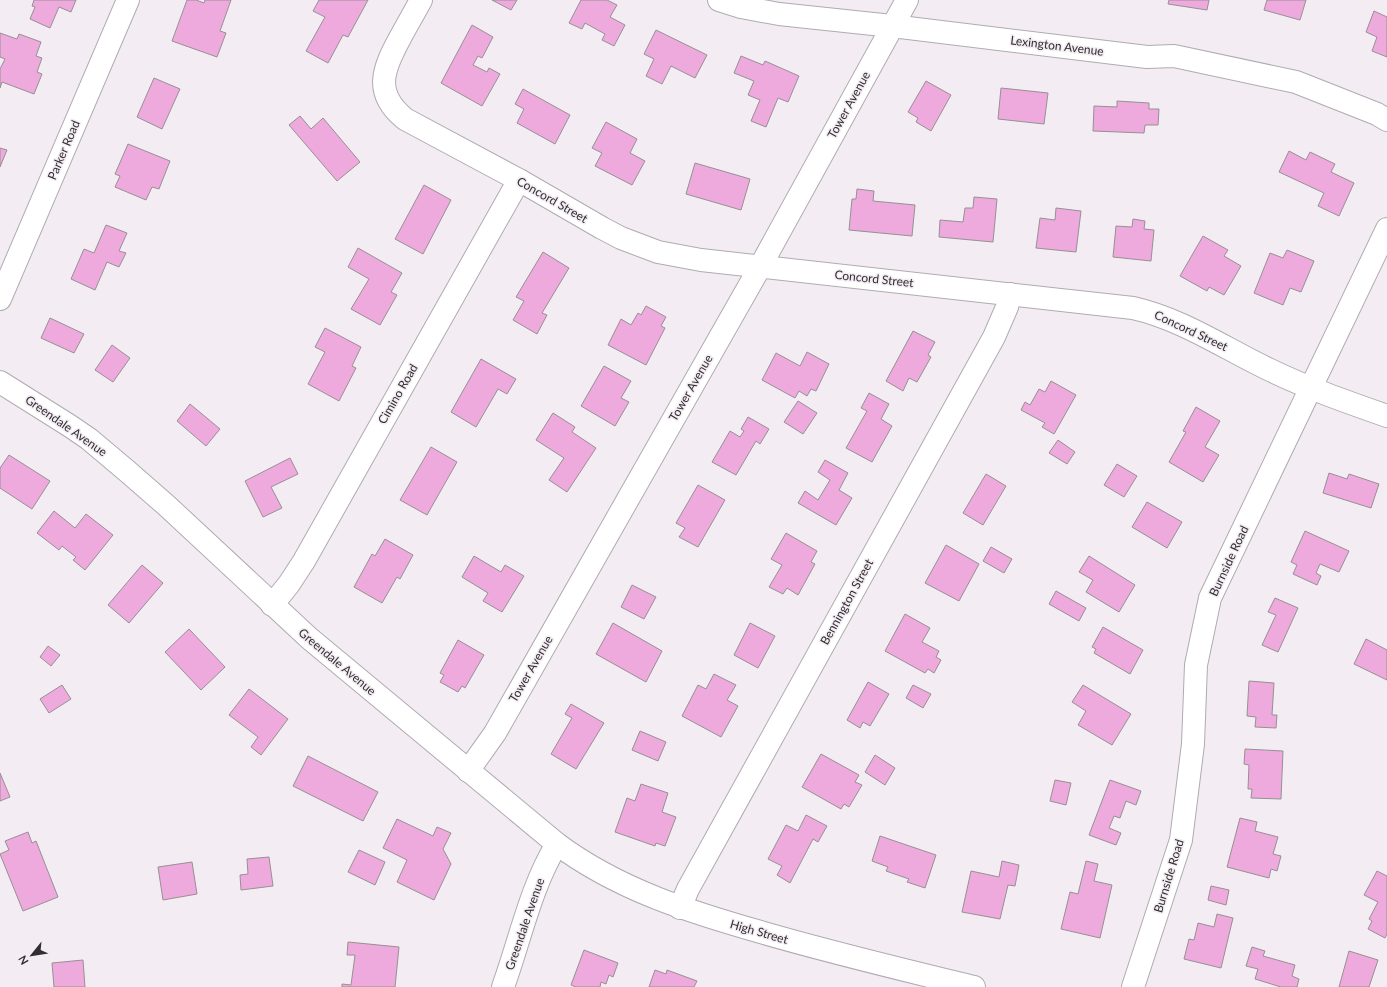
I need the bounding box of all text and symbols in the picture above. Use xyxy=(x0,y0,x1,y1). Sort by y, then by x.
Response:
street label: Lexington Avenue xyxy=(1010,32,1105,59)
street label: Tower Avenue xyxy=(824,69,873,141)
street label: Parker Road xyxy=(44,118,83,182)
street label: Concord Street xyxy=(514,173,591,226)
street label: Concord Street xyxy=(834,267,915,290)
street label: Concord Street xyxy=(1152,307,1231,354)
street label: Tower Avenue xyxy=(665,352,716,424)
street label: Cimino Road xyxy=(374,361,421,426)
street label: Greendale Avenue xyxy=(22,392,110,459)
street label: Burnside Road xyxy=(1206,523,1251,598)
street label: Bennington Street xyxy=(817,556,877,647)
street label: Greendale Avenue xyxy=(296,625,379,698)
street label: Tower Avenue xyxy=(505,633,556,705)
street label: Burnside Road xyxy=(1150,837,1187,914)
street label: Greendale Avenue xyxy=(502,876,547,972)
street label: High Street xyxy=(728,916,790,947)
north arrow xyxy=(12,935,52,975)
text: N xyxy=(15,953,31,967)

